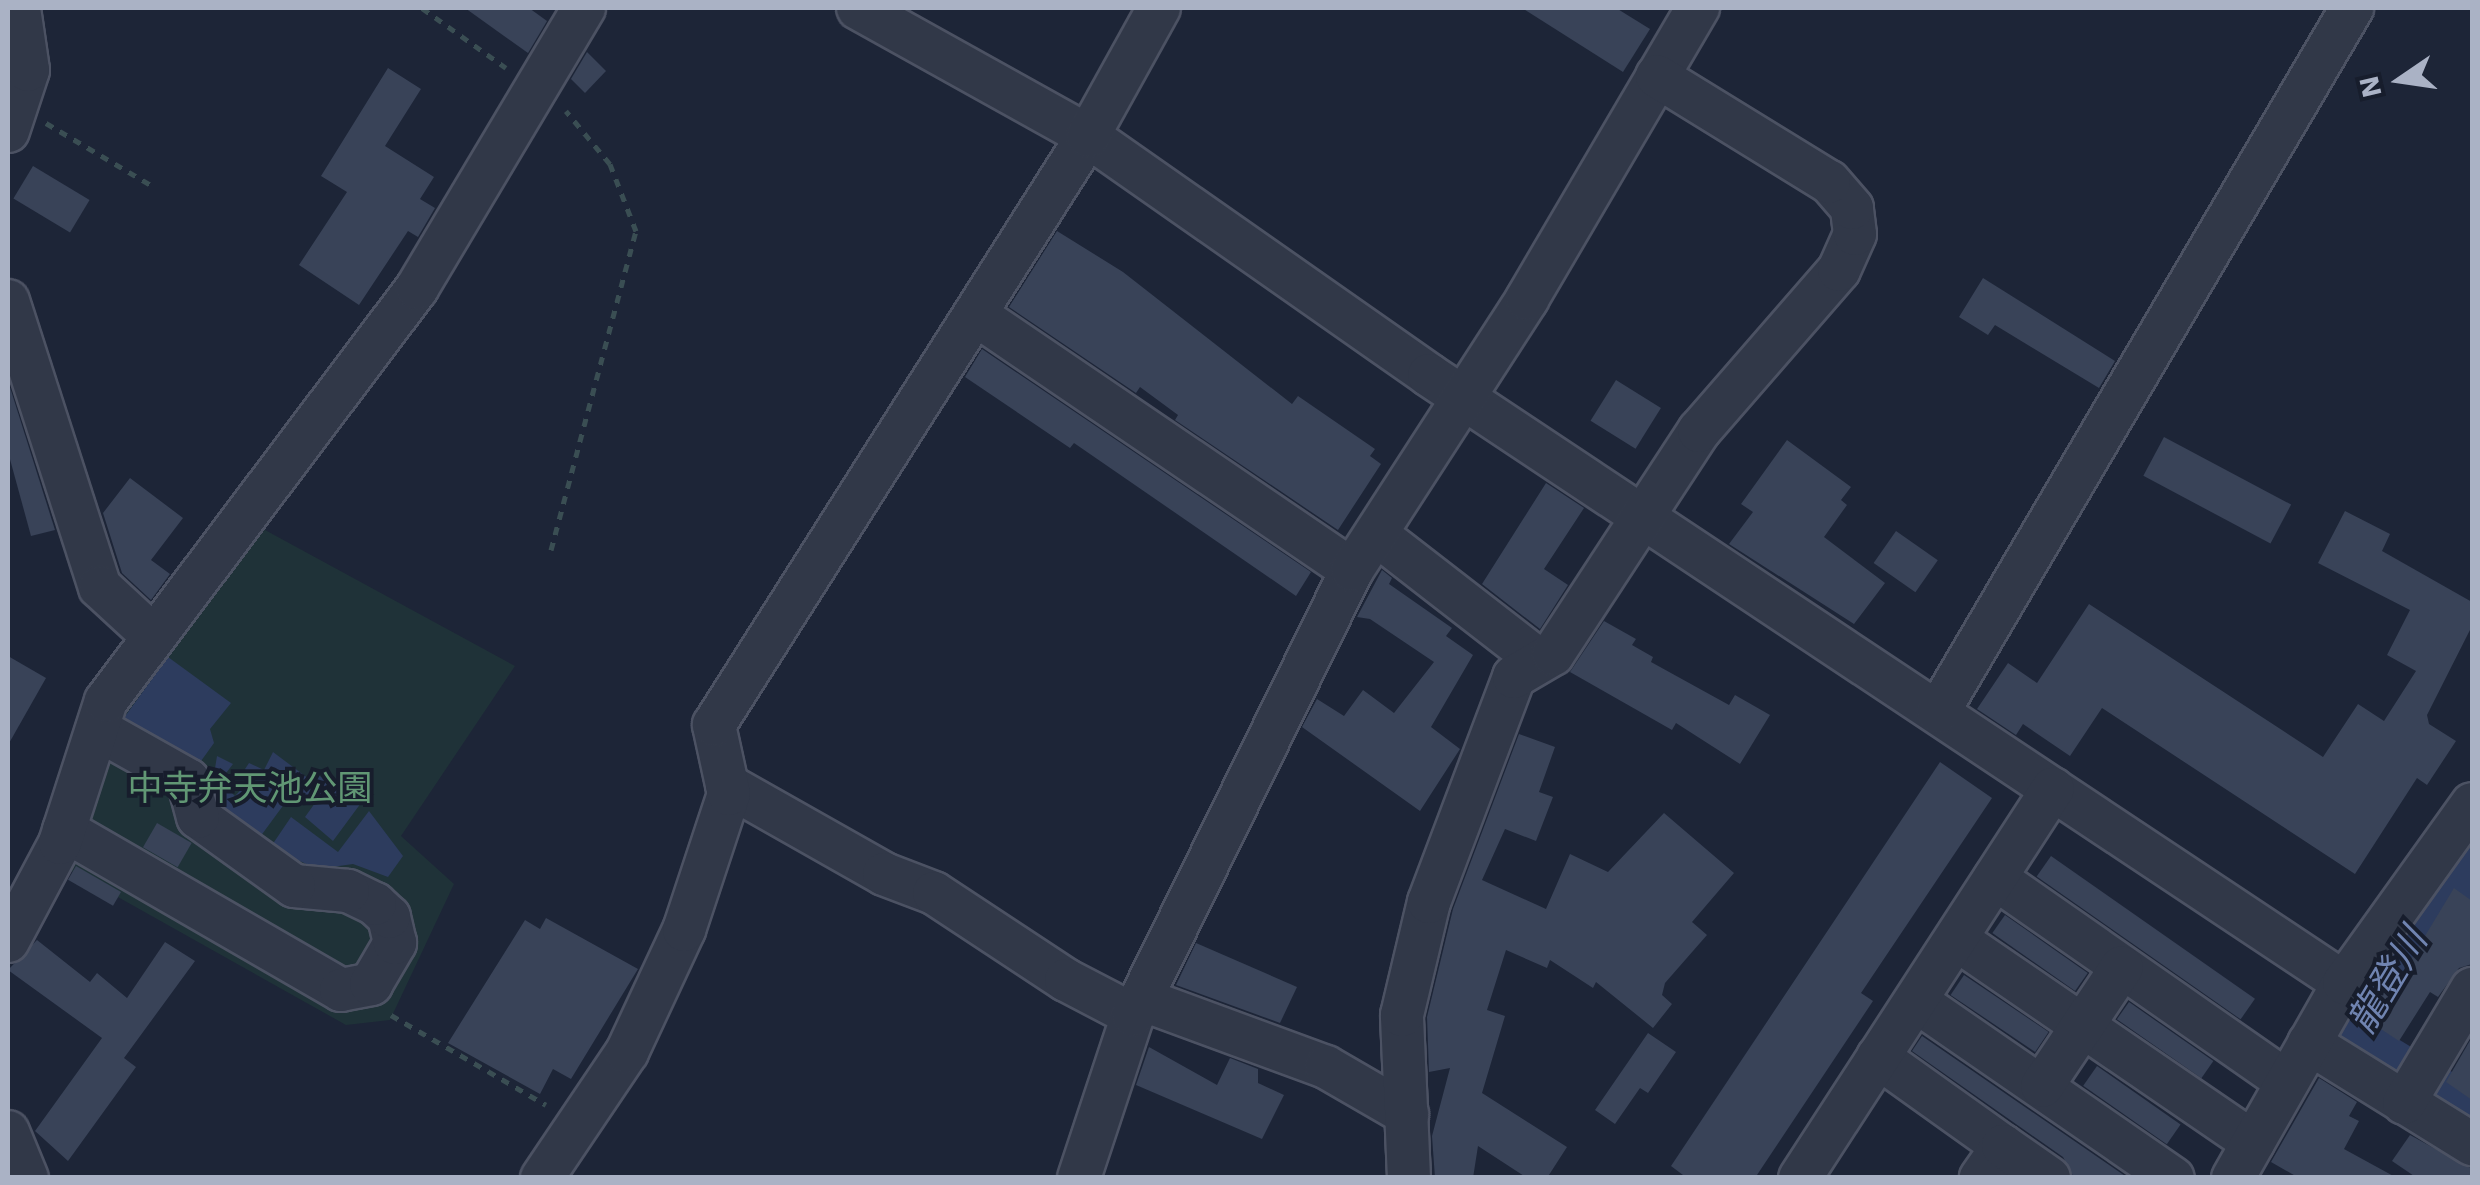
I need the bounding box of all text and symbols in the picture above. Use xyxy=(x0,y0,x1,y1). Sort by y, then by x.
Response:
north arrow xyxy=(2350,30,2450,130)
text: N xyxy=(2352,73,2389,101)
park label: 中寺弁天池公園 xyxy=(128,767,372,809)
water label: 龍登川 xyxy=(2339,920,2437,1042)

